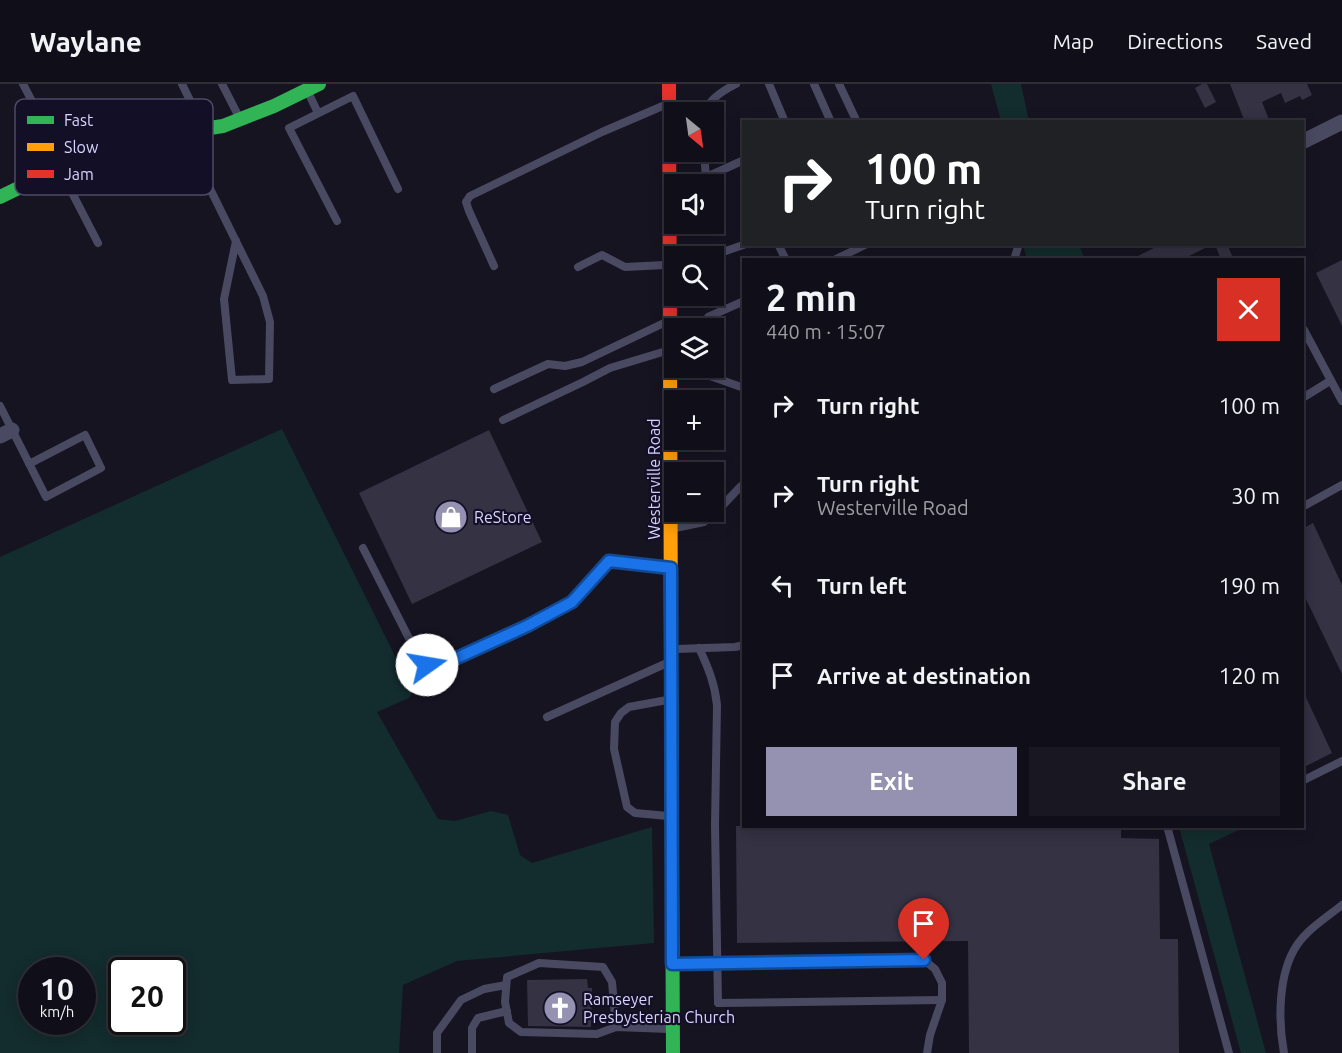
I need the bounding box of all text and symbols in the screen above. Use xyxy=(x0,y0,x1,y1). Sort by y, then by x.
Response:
text: Waylane xyxy=(30,26,142,57)
text: Map xyxy=(1053,29,1094,53)
text: Directions xyxy=(1127,29,1223,53)
text: Saved xyxy=(1256,29,1312,53)
legend xyxy=(15,99,213,195)
north arrow xyxy=(664,102,724,162)
map controls xyxy=(664,102,724,522)
text: Fast xyxy=(64,111,94,129)
text: Slow xyxy=(64,138,99,156)
icon: right xyxy=(766,144,844,222)
text: 100 m xyxy=(865,145,982,192)
text: Jam xyxy=(64,165,94,183)
button: sound xyxy=(664,174,724,234)
text: Turn right xyxy=(865,194,985,224)
button: search xyxy=(664,246,724,306)
text: 2 min xyxy=(766,277,857,318)
button: close xyxy=(1217,278,1280,341)
button: layers xyxy=(664,318,724,378)
text: 440 m · 15:07 xyxy=(766,320,886,343)
icon: right xyxy=(766,389,799,422)
button: + xyxy=(664,390,724,450)
text: Turn right xyxy=(817,393,919,418)
text: 100 m xyxy=(1219,393,1280,418)
street label: Westerville Road xyxy=(645,418,663,540)
button: − xyxy=(664,462,724,522)
text: Turn right xyxy=(817,471,919,496)
icon: right xyxy=(766,479,799,512)
text: 30 m xyxy=(1231,483,1280,508)
text: Westerville Road xyxy=(817,496,969,519)
shop icon: ReStore xyxy=(433,499,469,535)
place label: ReStore xyxy=(474,508,532,526)
icon: left xyxy=(766,569,799,602)
text: Turn left xyxy=(817,573,907,598)
text: 190 m xyxy=(1219,573,1280,598)
position arrow xyxy=(395,633,459,697)
icon: arrive xyxy=(766,659,799,692)
text: Arrive at destination xyxy=(817,663,1031,688)
text: 120 m xyxy=(1219,663,1280,688)
button: Exit xyxy=(766,747,1017,816)
button: Share xyxy=(1029,747,1280,816)
pin xyxy=(898,898,949,960)
icon: arrive xyxy=(907,907,940,940)
speed limit sign: 20 xyxy=(108,957,186,1035)
text: 10 xyxy=(40,972,74,1006)
church icon: Ramseyer Presbysterian Church xyxy=(542,990,578,1026)
place label: Ramseyer Presbysterian Church xyxy=(583,990,735,1026)
text: km/h xyxy=(40,1003,74,1020)

